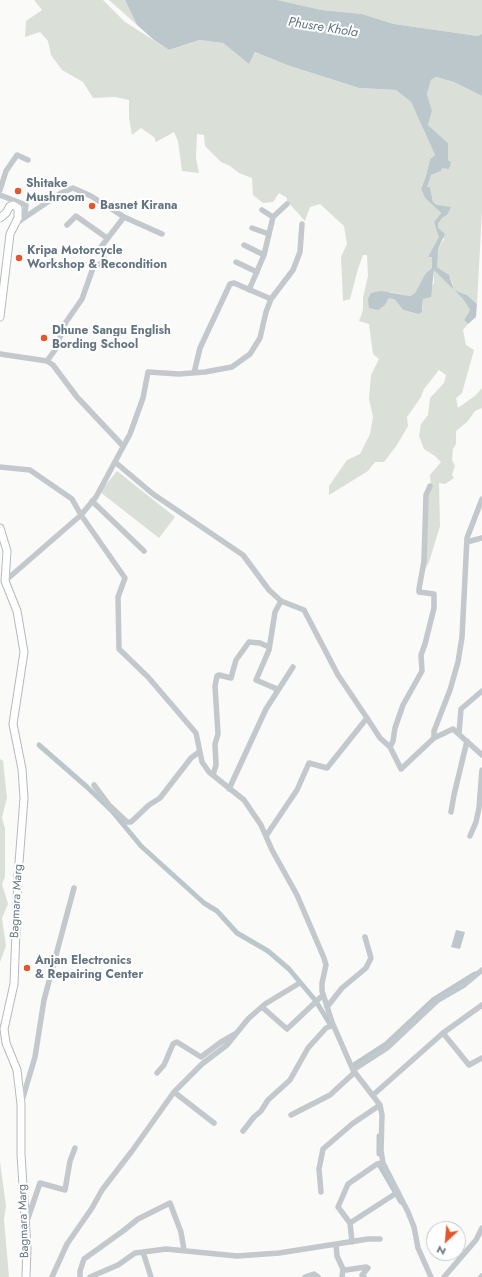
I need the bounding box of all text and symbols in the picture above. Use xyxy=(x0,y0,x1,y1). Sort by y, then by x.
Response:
water label: Phusre Khola xyxy=(287,15,359,41)
place label: Shitake Mushroom xyxy=(26,177,85,205)
marker: Shitake Mushroom xyxy=(13,186,23,196)
place label: Basnet Kirana xyxy=(100,199,178,213)
marker: Basnet Kirana xyxy=(87,201,97,211)
place label: Kripa Motorcycle Workshop & Recondition xyxy=(27,244,167,272)
marker: Kripa Motorcycle Workshop & Recondition xyxy=(14,253,24,263)
place label: Dhune Sangu English Bording School xyxy=(52,324,171,352)
marker: Dhune Sangu English Bording School xyxy=(39,333,49,343)
street label: Bagmara Marg xyxy=(8,864,26,938)
place label: Anjan Electronics & Repairing Center xyxy=(35,954,143,982)
marker: Anjan Electronics & Repairing Center xyxy=(22,963,32,973)
street label: Bagmara Marg xyxy=(16,1184,32,1258)
north arrow xyxy=(426,1221,466,1261)
text: N xyxy=(434,1242,449,1260)

